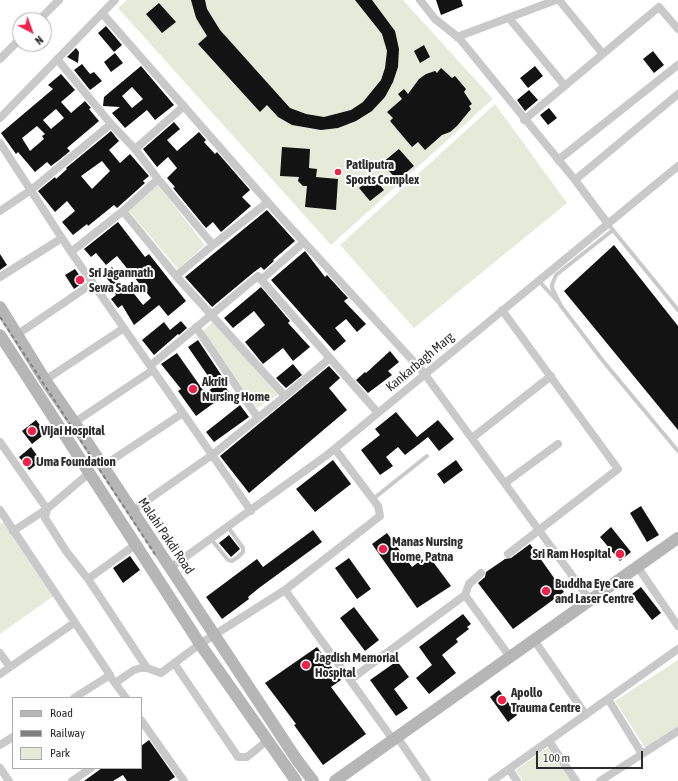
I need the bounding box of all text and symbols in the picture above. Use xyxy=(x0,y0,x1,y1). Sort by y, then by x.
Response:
north arrow xyxy=(12,12,52,52)
text: N xyxy=(33,34,46,47)
place label: Patliputra Sports Complex xyxy=(346,157,419,188)
marker: Patliputra Sports Complex xyxy=(333,167,343,177)
place label: Sri Jagannath Sewa Sadan xyxy=(89,265,153,296)
marker: Sri Jagannath Sewa Sadan xyxy=(74,274,86,286)
street label: Kankarbagh Marg xyxy=(383,329,457,395)
place label: Akriti Nursing Home xyxy=(202,374,270,405)
marker: Akriti Nursing Home xyxy=(187,383,199,395)
place label: Vijai Hospital xyxy=(41,423,105,439)
marker: Vijai Hospital xyxy=(26,425,38,437)
place label: Uma Foundation xyxy=(36,454,116,470)
marker: Uma Foundation xyxy=(21,456,33,468)
street label: Malahi Pakdi Road xyxy=(135,495,197,577)
place label: Manas Nursing Home, Patna xyxy=(392,534,463,565)
marker: Manas Nursing Home, Patna xyxy=(377,543,389,555)
place label: Sri Ram Hospital xyxy=(533,546,611,562)
marker: Sri Ram Hospital xyxy=(614,548,626,560)
place label: Buddha Eye Care and Laser Centre xyxy=(555,576,634,607)
marker: Buddha Eye Care and Laser Centre xyxy=(540,585,552,597)
place label: Jagdish Memorial Hospital xyxy=(315,650,399,681)
marker: Jagdish Memorial Hospital xyxy=(300,659,312,671)
place label: Apollo Trauma Centre xyxy=(511,685,581,716)
marker: Apollo Trauma Centre xyxy=(496,694,508,706)
legend xyxy=(12,697,142,769)
text: Road xyxy=(50,706,73,720)
text: Railway xyxy=(50,726,85,740)
scale bar xyxy=(538,743,645,769)
text: Park xyxy=(50,746,70,760)
text: 100 m xyxy=(543,751,570,765)

